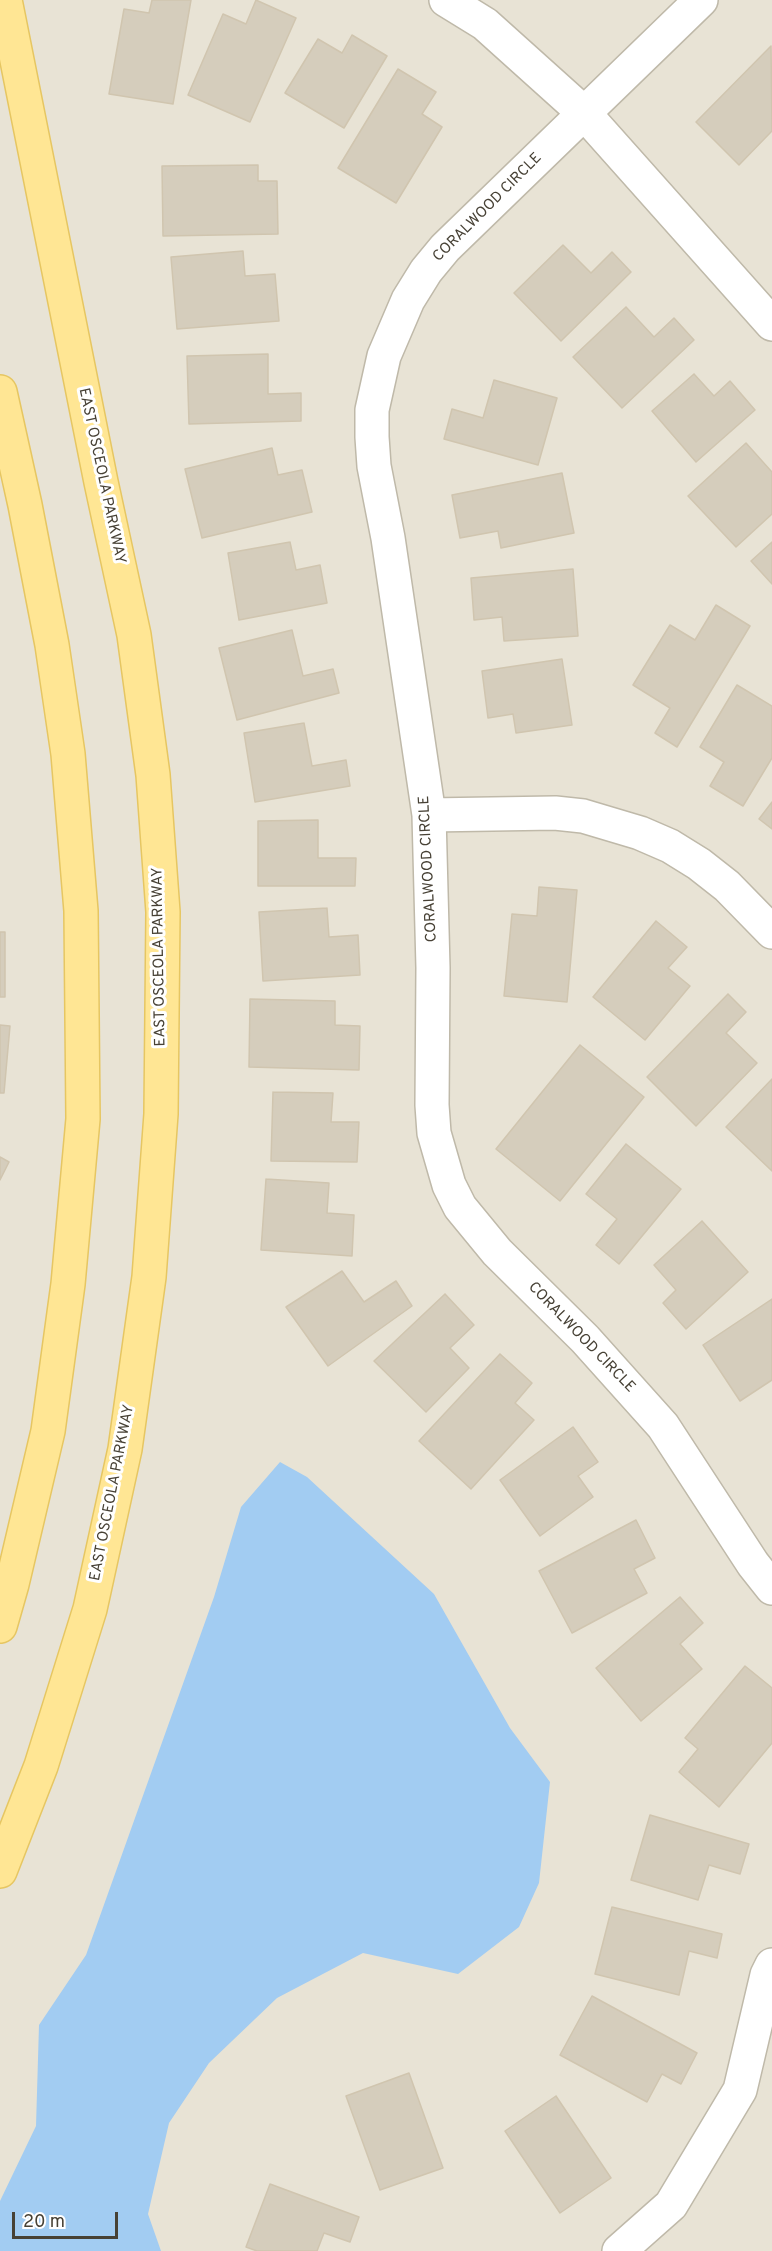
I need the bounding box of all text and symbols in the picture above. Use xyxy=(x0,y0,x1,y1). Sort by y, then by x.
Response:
street label: CORALWOOD CIRCLE xyxy=(430,150,546,266)
street label: EAST OSCEOLA PARKWAY xyxy=(74,386,128,566)
street label: CORALWOOD CIRCLE xyxy=(416,795,442,943)
street label: EAST OSCEOLA PARKWAY xyxy=(149,867,171,1047)
street label: CORALWOOD CIRCLE xyxy=(524,1279,638,1397)
street label: EAST OSCEOLA PARKWAY xyxy=(87,1403,139,1583)
scale bar xyxy=(15,2200,122,2238)
text: 20 m xyxy=(23,2211,65,2234)

